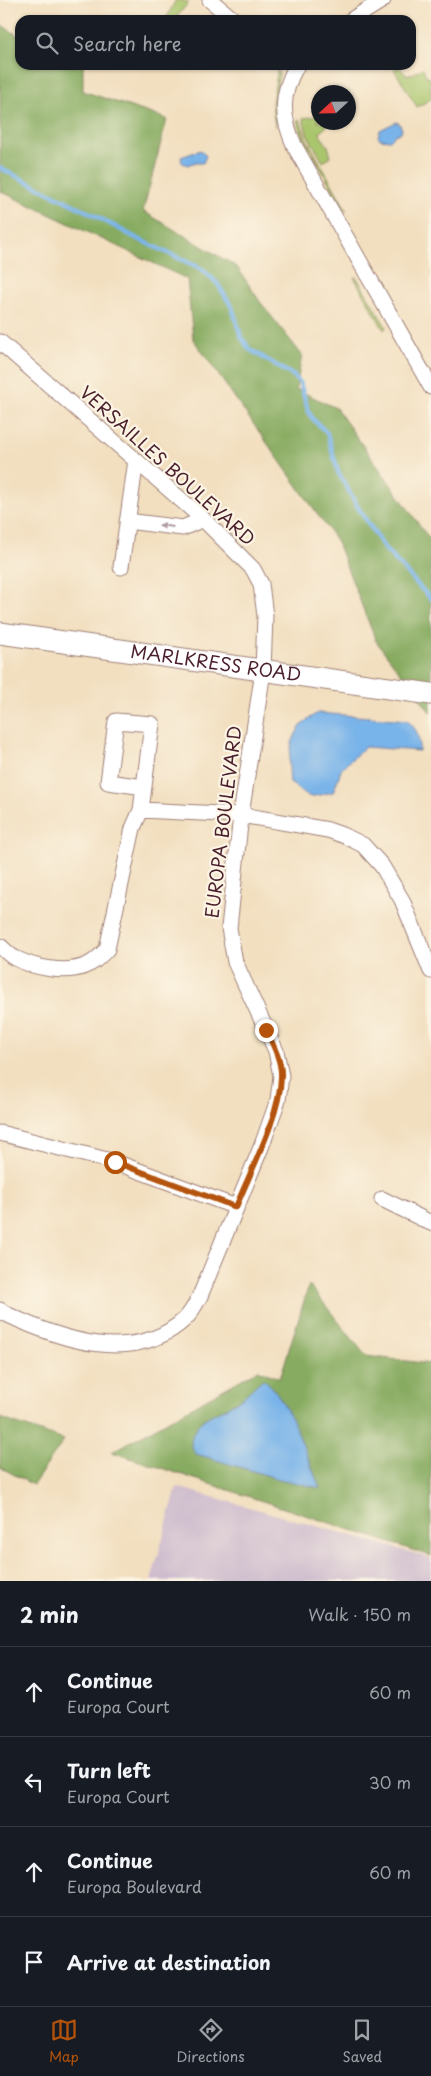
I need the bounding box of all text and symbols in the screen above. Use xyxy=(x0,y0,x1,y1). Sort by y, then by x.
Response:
search box xyxy=(15,15,416,70)
icon: search xyxy=(33,29,61,57)
text: Search here xyxy=(73,29,182,57)
north arrow xyxy=(311,85,356,130)
street label: VERSAILLES BOULEVARD xyxy=(74,379,262,551)
one-way arrow xyxy=(157,522,173,530)
street label: MARLKRESS ROAD xyxy=(129,637,303,687)
street label: EUROPA BOULEVARD xyxy=(197,724,248,920)
route end xyxy=(255,1019,278,1042)
route start xyxy=(104,1151,127,1174)
text: 2 min xyxy=(20,1598,79,1630)
text: Walk · 150 m xyxy=(308,1602,411,1626)
text: Continue xyxy=(67,1666,153,1694)
icon: ahead xyxy=(20,1678,48,1706)
text: 60 m xyxy=(369,1680,411,1704)
text: Europa Court xyxy=(67,1694,170,1718)
text: Turn left xyxy=(67,1756,151,1784)
icon: left xyxy=(20,1768,48,1796)
text: 30 m xyxy=(369,1770,411,1794)
text: Europa Court xyxy=(67,1784,170,1808)
text: Continue xyxy=(67,1846,153,1874)
icon: ahead xyxy=(20,1858,48,1886)
text: 60 m xyxy=(369,1860,411,1884)
text: Europa Boulevard xyxy=(67,1874,202,1898)
icon: arrive xyxy=(20,1948,48,1976)
text: Arrive at destination xyxy=(67,1948,271,1976)
tab: Map xyxy=(49,2016,79,2067)
tab: Directions xyxy=(177,2016,245,2067)
tab: Saved xyxy=(342,2016,382,2067)

